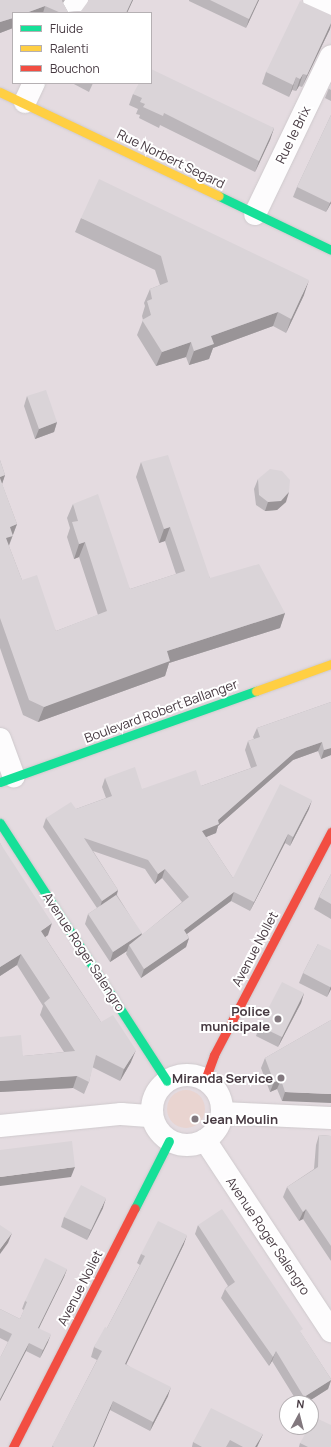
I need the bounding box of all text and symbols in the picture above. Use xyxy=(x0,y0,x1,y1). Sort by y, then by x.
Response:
legend xyxy=(12,12,152,84)
text: Fluide xyxy=(50,20,83,37)
text: Ralenti xyxy=(50,40,89,57)
text: Bouchon xyxy=(50,60,100,77)
street label: Rue le Brix xyxy=(272,104,314,166)
street label: Rue Norbert Segard xyxy=(115,126,227,192)
street label: Boulevard Robert Ballanger xyxy=(82,676,240,746)
street label: Avenue Roger Salengro xyxy=(40,890,128,1014)
street label: Avenue Nollet xyxy=(229,909,281,989)
place label: Police municipale xyxy=(201,1004,270,1035)
marker: Police municipale xyxy=(273,1014,283,1024)
place label: Miranda Service xyxy=(172,1070,273,1086)
marker: Miranda Service xyxy=(276,1073,286,1083)
place label: Jean Moulin xyxy=(203,1111,278,1127)
marker: Jean Moulin xyxy=(190,1114,200,1124)
street label: Avenue Roger Salengro xyxy=(223,1174,313,1298)
street label: Avenue Nollet xyxy=(54,1248,106,1328)
north arrow xyxy=(279,1395,319,1435)
text: N xyxy=(296,1396,305,1412)

